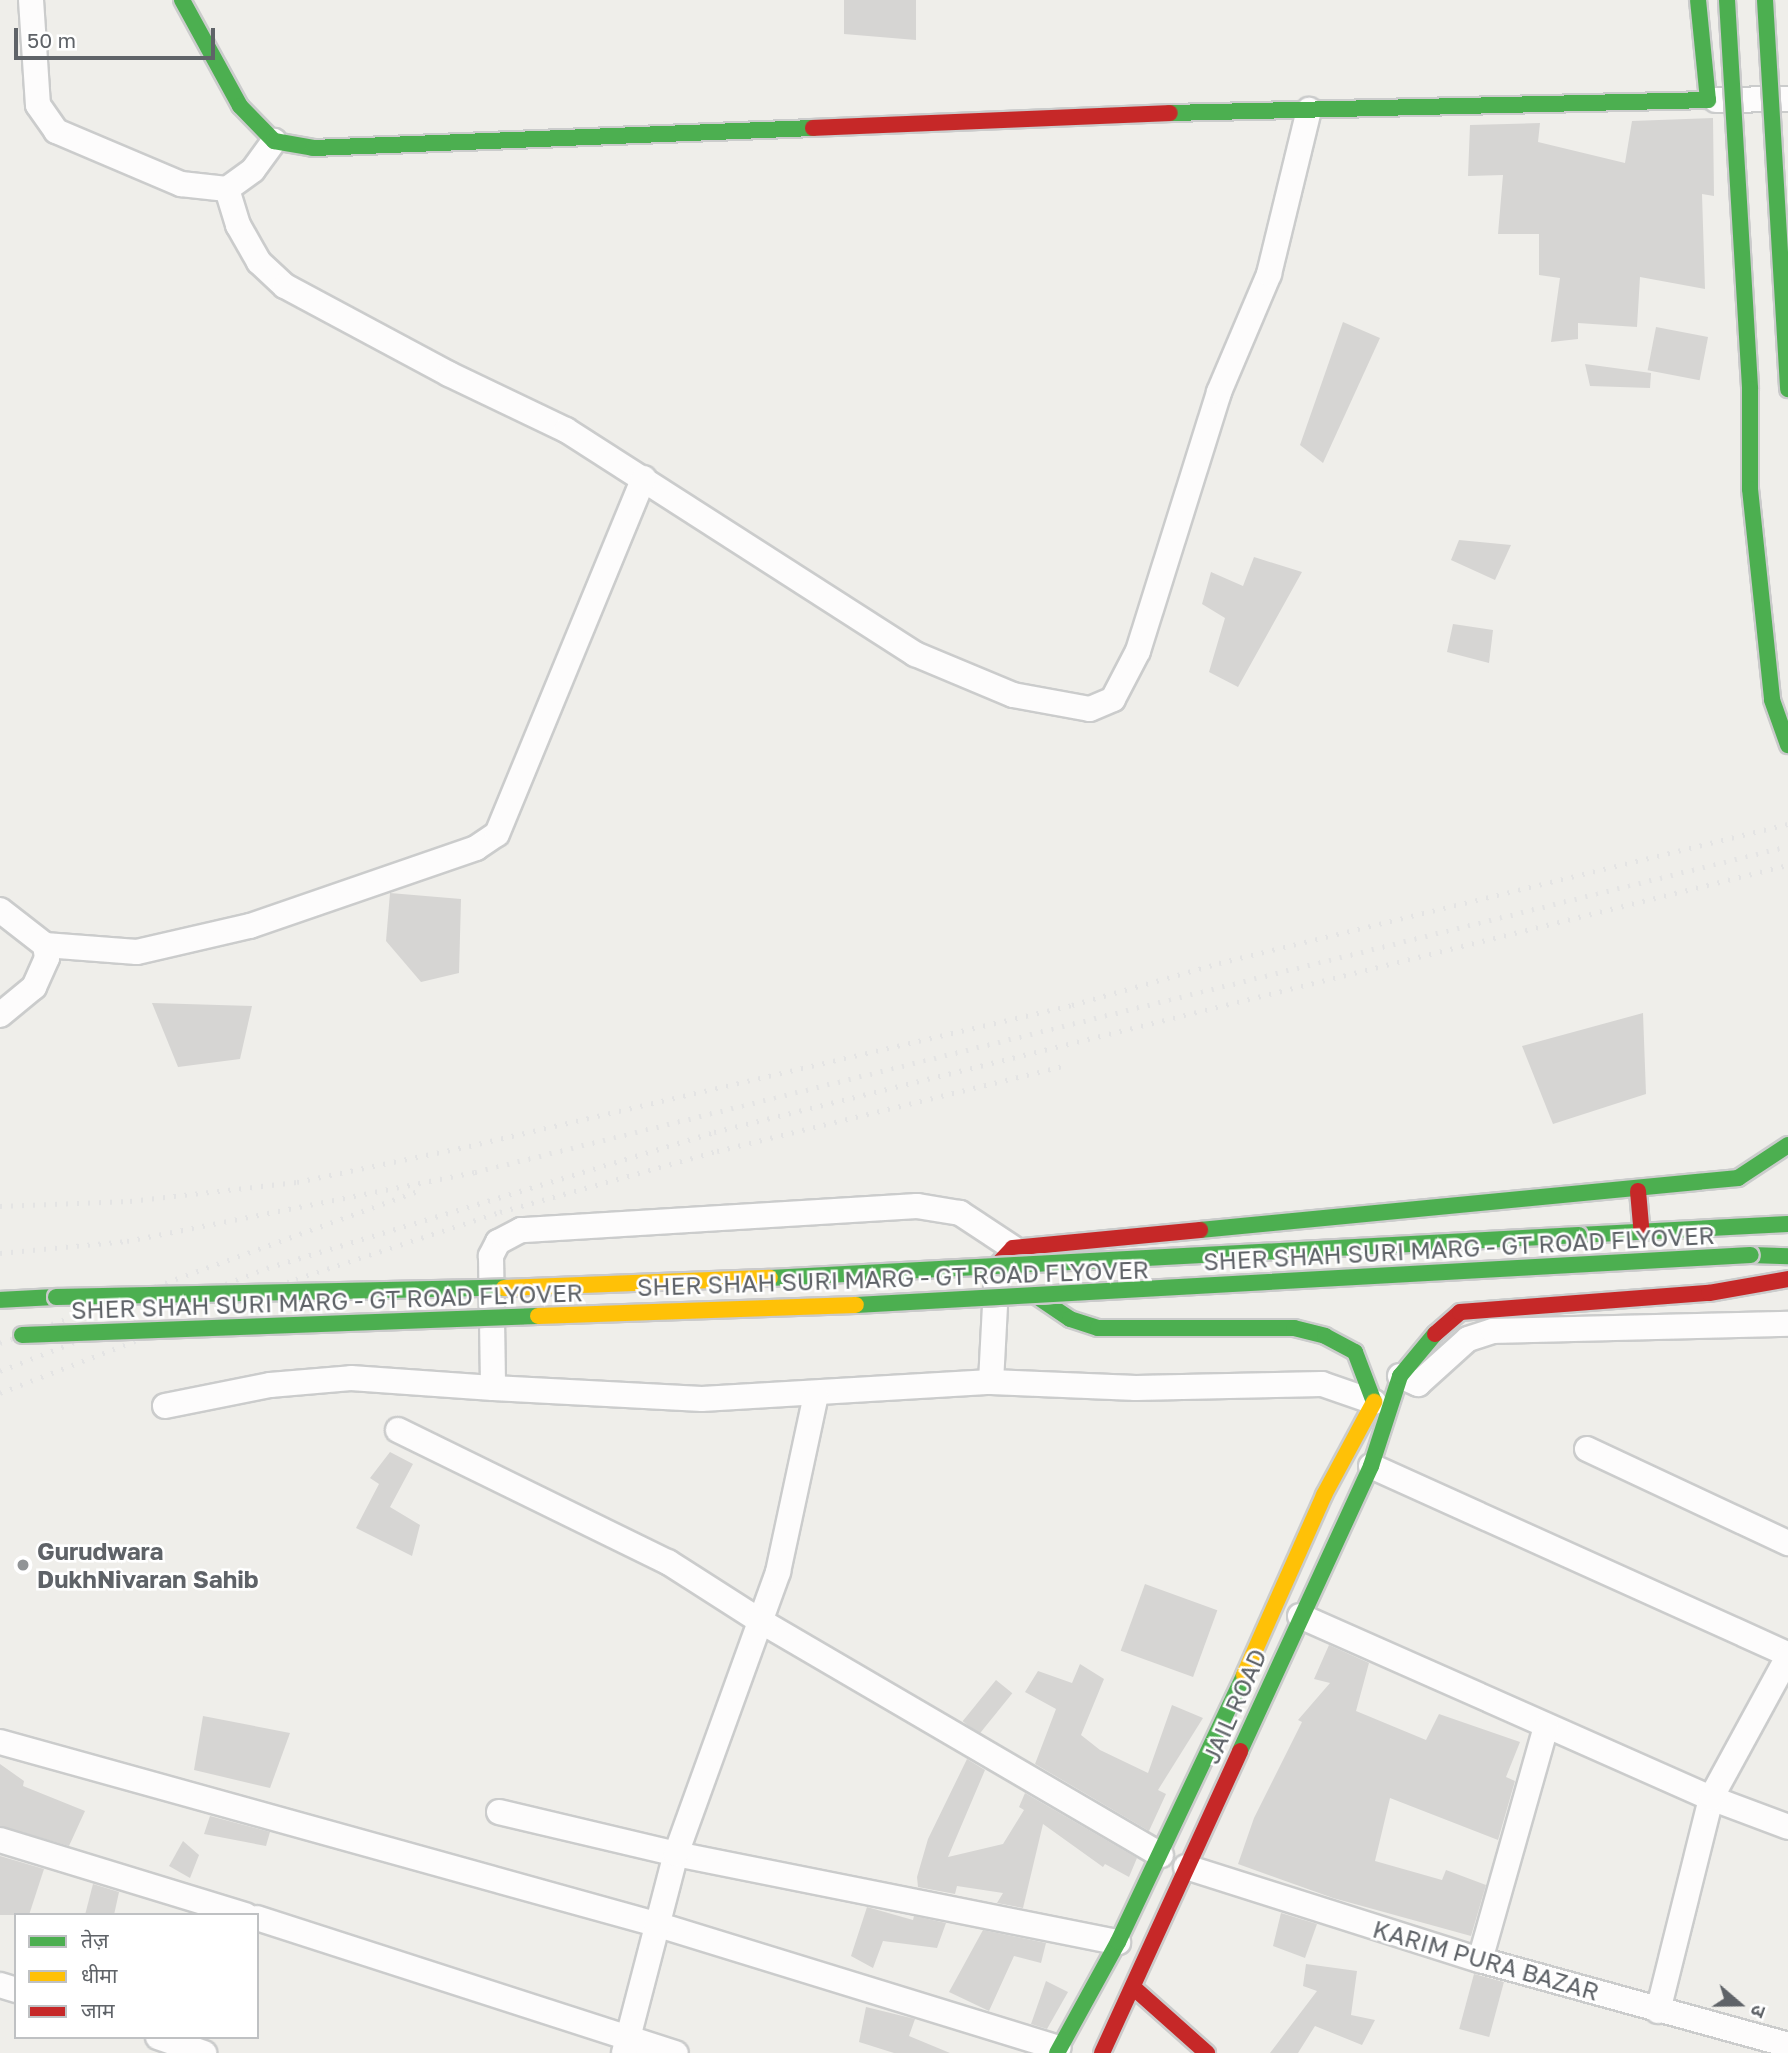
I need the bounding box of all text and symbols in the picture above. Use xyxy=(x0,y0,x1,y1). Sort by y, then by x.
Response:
scale bar xyxy=(18,14,219,58)
text: 50 m xyxy=(27,27,76,53)
street label: SHER SHAH SURI MARG - GT ROAD FLYOVER xyxy=(1203,1220,1715,1276)
street label: SHER SHAH SURI MARG - GT ROAD FLYOVER xyxy=(637,1255,1149,1301)
street label: SHER SHAH SURI MARG - GT ROAD FLYOVER xyxy=(71,1278,583,1324)
place label: Gurudwara DukhNivaran Sahib xyxy=(37,1537,258,1593)
marker: Gurudwara DukhNivaran Sahib xyxy=(15,1557,31,1573)
street label: JAIL ROAD xyxy=(1196,1644,1272,1768)
legend xyxy=(14,1913,259,2039)
street label: KARIM PURA BAZAR xyxy=(1370,1914,1602,2006)
text: तेज़ xyxy=(81,1927,109,1953)
text: धीमा xyxy=(81,1962,117,1988)
north arrow xyxy=(1704,1969,1774,2039)
text: जाम xyxy=(81,1997,115,2023)
text: उ xyxy=(1746,2002,1772,2021)

